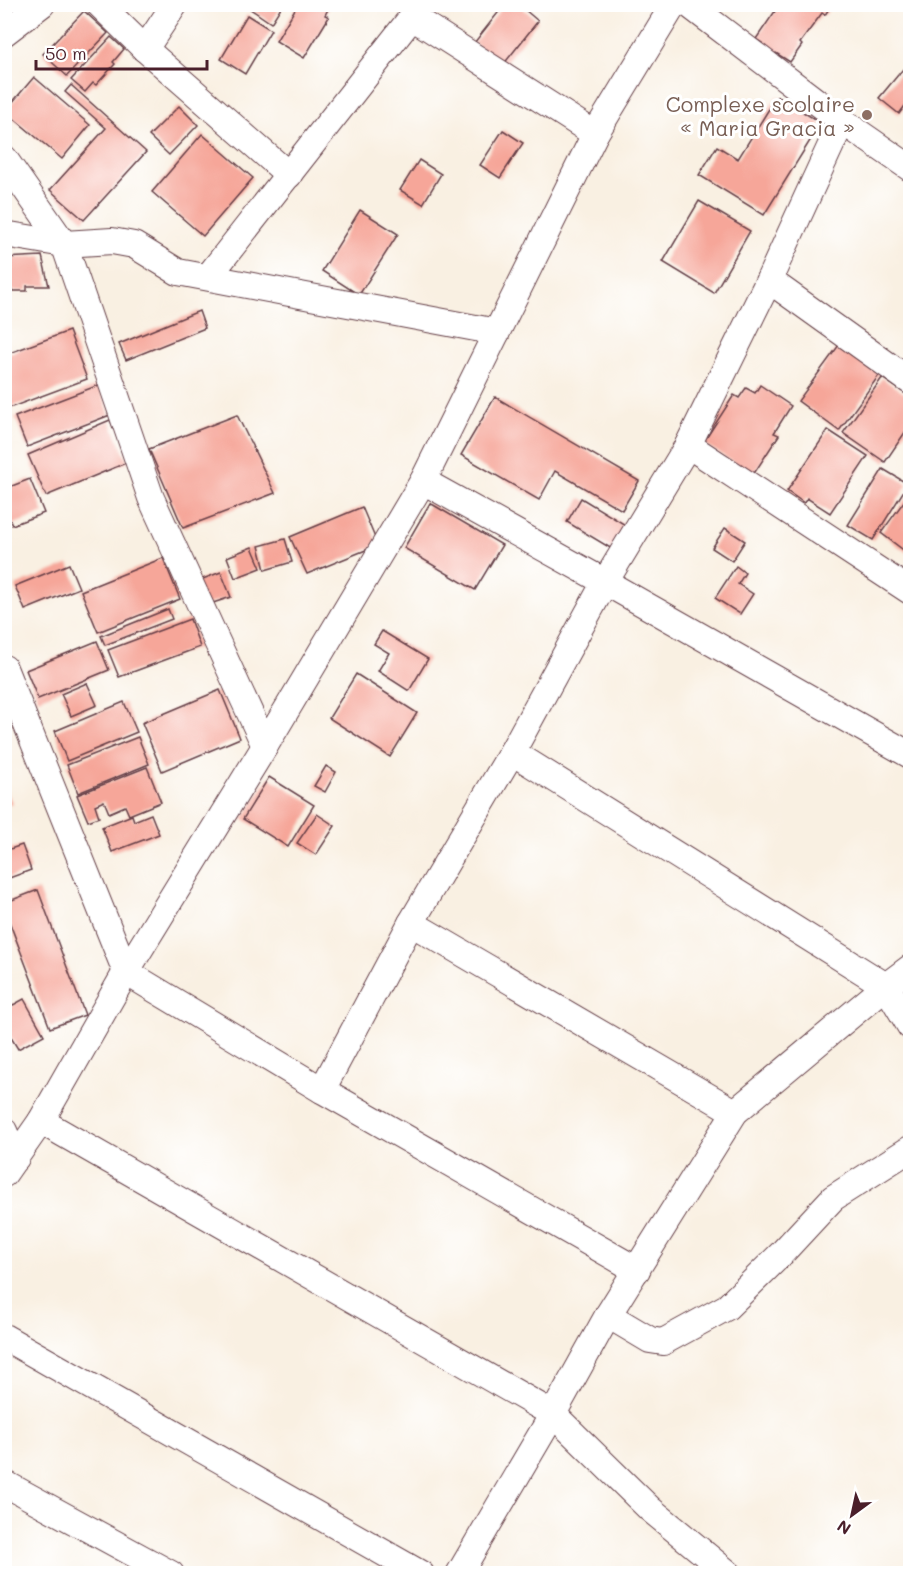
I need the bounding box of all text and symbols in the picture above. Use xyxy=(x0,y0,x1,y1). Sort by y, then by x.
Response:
scale bar xyxy=(36,33,207,71)
text: 50 m xyxy=(45,41,87,65)
place label: Complexe scolaire « Maria Gracia » xyxy=(666,90,855,141)
marker: Complexe scolaire « Maria Gracia » xyxy=(860,108,874,122)
north arrow xyxy=(822,1485,882,1545)
text: N xyxy=(833,1516,854,1540)

